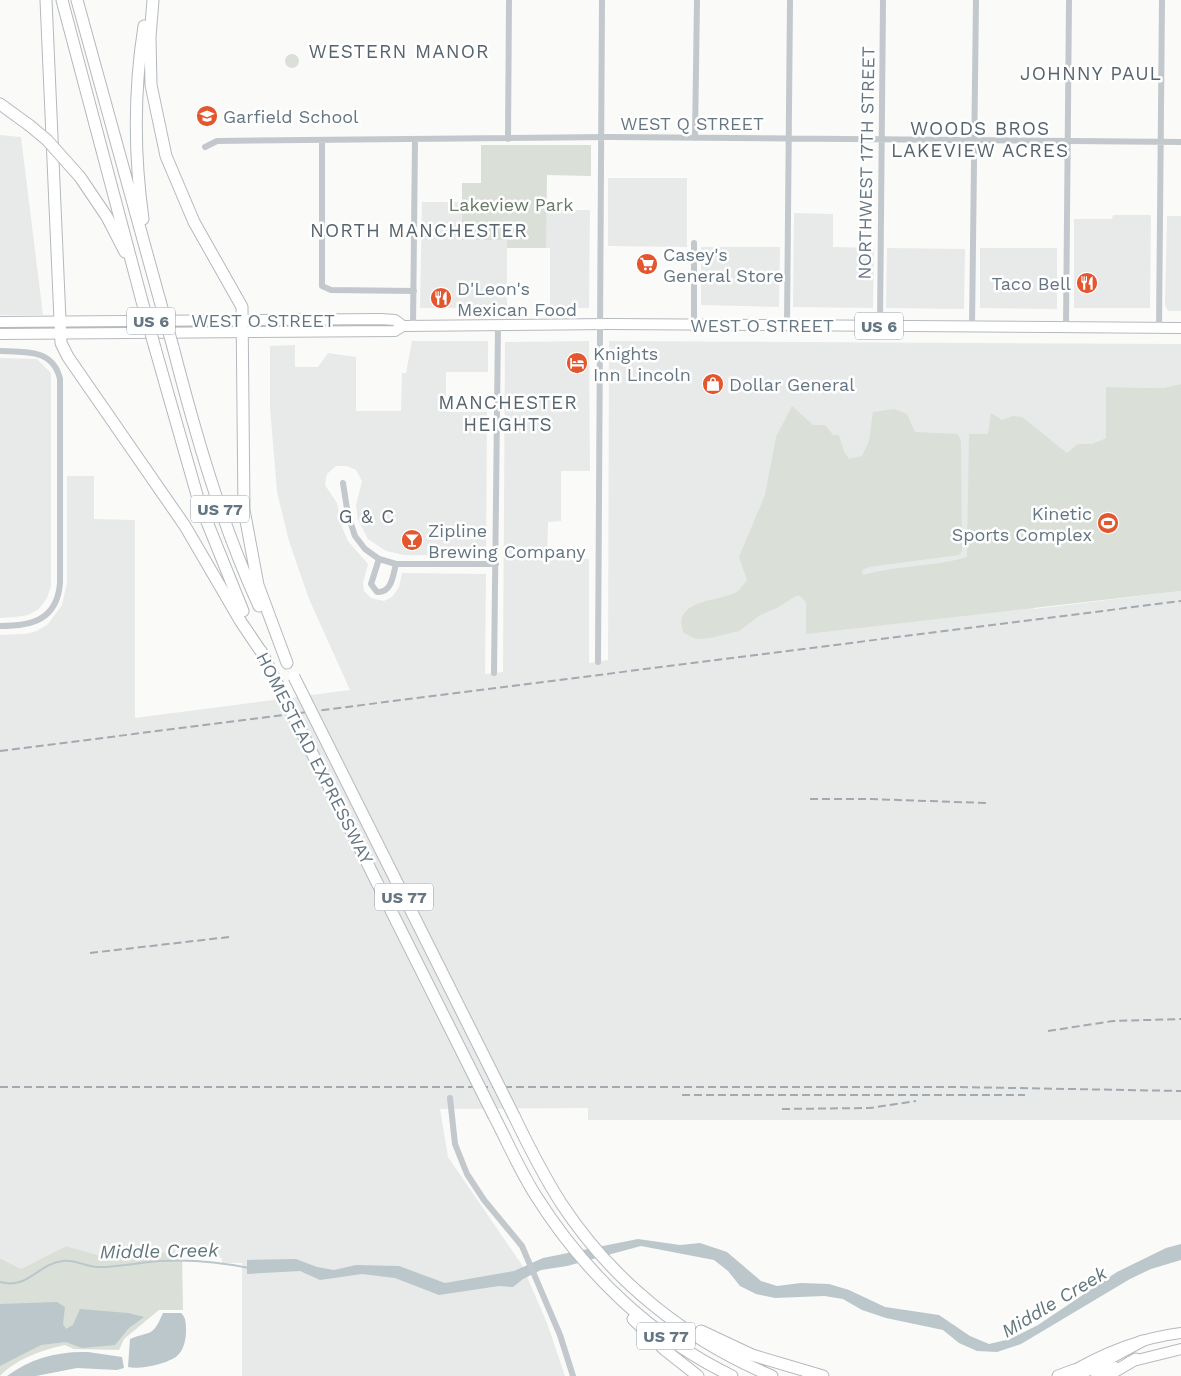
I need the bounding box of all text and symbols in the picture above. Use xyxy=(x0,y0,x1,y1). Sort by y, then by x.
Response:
district label: WESTERN MANOR xyxy=(308,40,490,63)
street label: NORTHWEST 17TH STREET xyxy=(853,46,879,280)
district label: JOHNNY PAUL xyxy=(1020,62,1162,85)
school or university icon: Garfield School xyxy=(195,104,219,128)
place label: Garfield School xyxy=(223,106,359,127)
street label: WEST Q STREET xyxy=(620,113,764,134)
district label: WOODS BROS LAKEVIEW ACRES xyxy=(891,117,1069,162)
park label: Lakeview Park xyxy=(449,194,573,215)
district label: NORTH MANCHESTER xyxy=(310,219,528,242)
place label: Casey's General Store xyxy=(663,244,784,286)
supermarket icon: Casey's General Store xyxy=(635,252,659,276)
restaurant icon: Taco Bell xyxy=(1075,271,1099,295)
place label: Taco Bell xyxy=(992,273,1071,294)
place label: D'Leon's Mexican Food xyxy=(457,278,577,320)
restaurant icon: D'Leon's Mexican Food xyxy=(429,286,453,310)
road number: US 6 xyxy=(127,308,175,334)
street label: WEST O STREET xyxy=(191,310,335,331)
road number: US 6 xyxy=(855,312,903,340)
street label: WEST O STREET xyxy=(690,315,834,336)
place label: Knights Inn Lincoln xyxy=(593,343,691,385)
hotel icon: Knights Inn Lincoln xyxy=(565,351,589,375)
shop icon: Dollar General xyxy=(701,372,725,396)
place label: Dollar General xyxy=(729,374,855,395)
district label: MANCHESTER HEIGHTS xyxy=(438,391,578,436)
road number: US 77 xyxy=(191,496,249,522)
place label: Kinetic Sports Complex xyxy=(952,503,1092,545)
district label: G & C xyxy=(339,505,395,528)
sports icon: Kinetic Sports Complex xyxy=(1096,511,1120,535)
place label: Zipline Brewing Company xyxy=(428,520,586,562)
bar icon: Zipline Brewing Company xyxy=(400,528,424,552)
street label: HOMESTEAD EXPRESSWAY xyxy=(252,648,378,868)
road number: US 77 xyxy=(375,884,433,910)
water label: Middle Creek xyxy=(99,1238,219,1264)
water label: Middle Creek xyxy=(997,1261,1111,1342)
road number: US 77 xyxy=(637,1322,695,1350)

